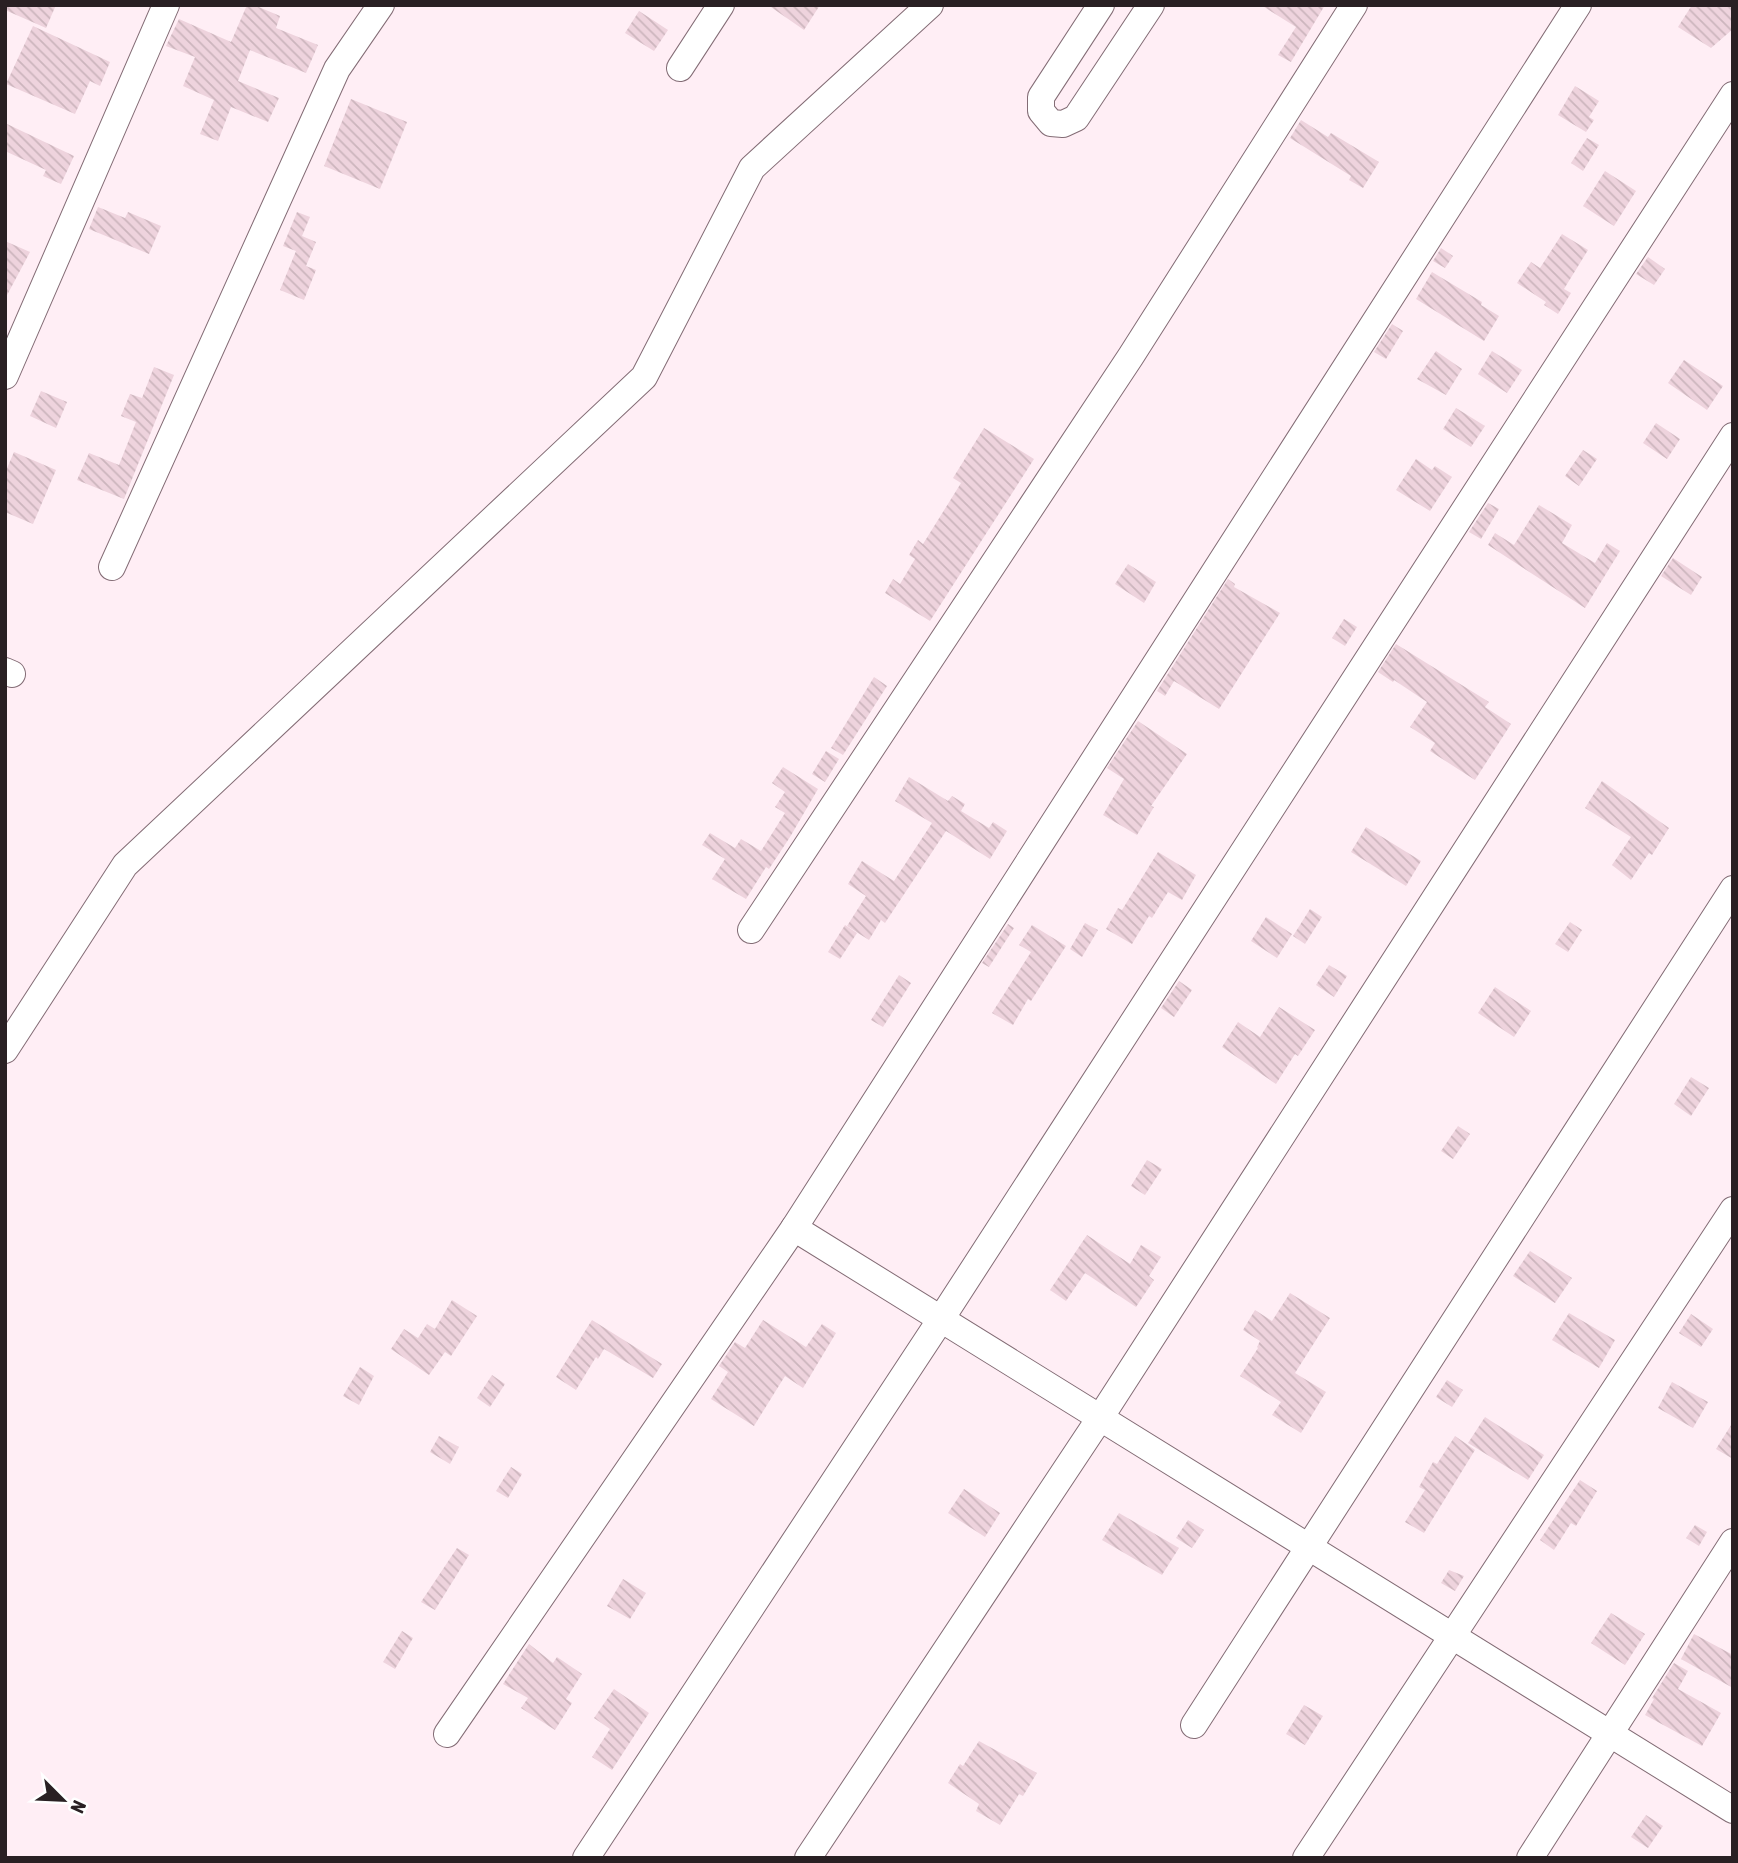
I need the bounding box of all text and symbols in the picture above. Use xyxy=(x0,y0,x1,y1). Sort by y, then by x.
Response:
north arrow xyxy=(28,1765,98,1835)
text: N xyxy=(66,1797,91,1817)

